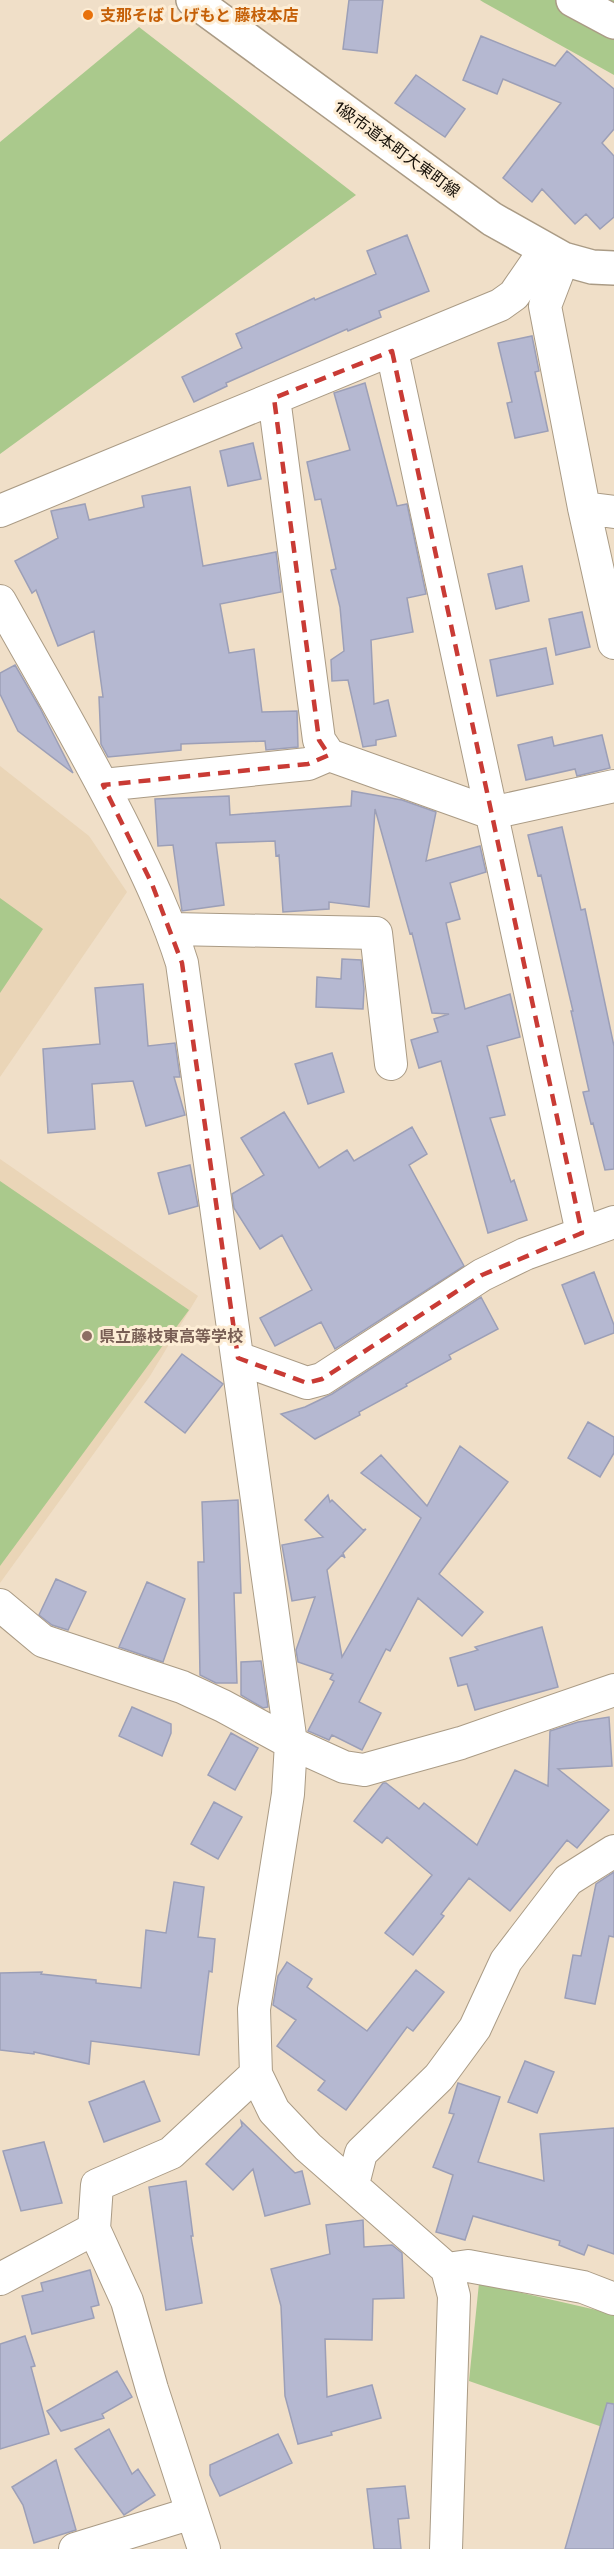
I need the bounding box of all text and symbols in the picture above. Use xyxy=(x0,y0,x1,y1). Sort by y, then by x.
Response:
place label: 支那そば しげもと 藤枝本店 xyxy=(100,6,299,25)
marker: 支那そば しげもと 藤枝本店 xyxy=(81,8,95,22)
street label: 1級市道本町大東町線 xyxy=(330,97,464,201)
place label: 県立藤枝東高等学校 xyxy=(99,1327,243,1346)
marker: 県立藤枝東高等学校 xyxy=(80,1329,94,1343)

